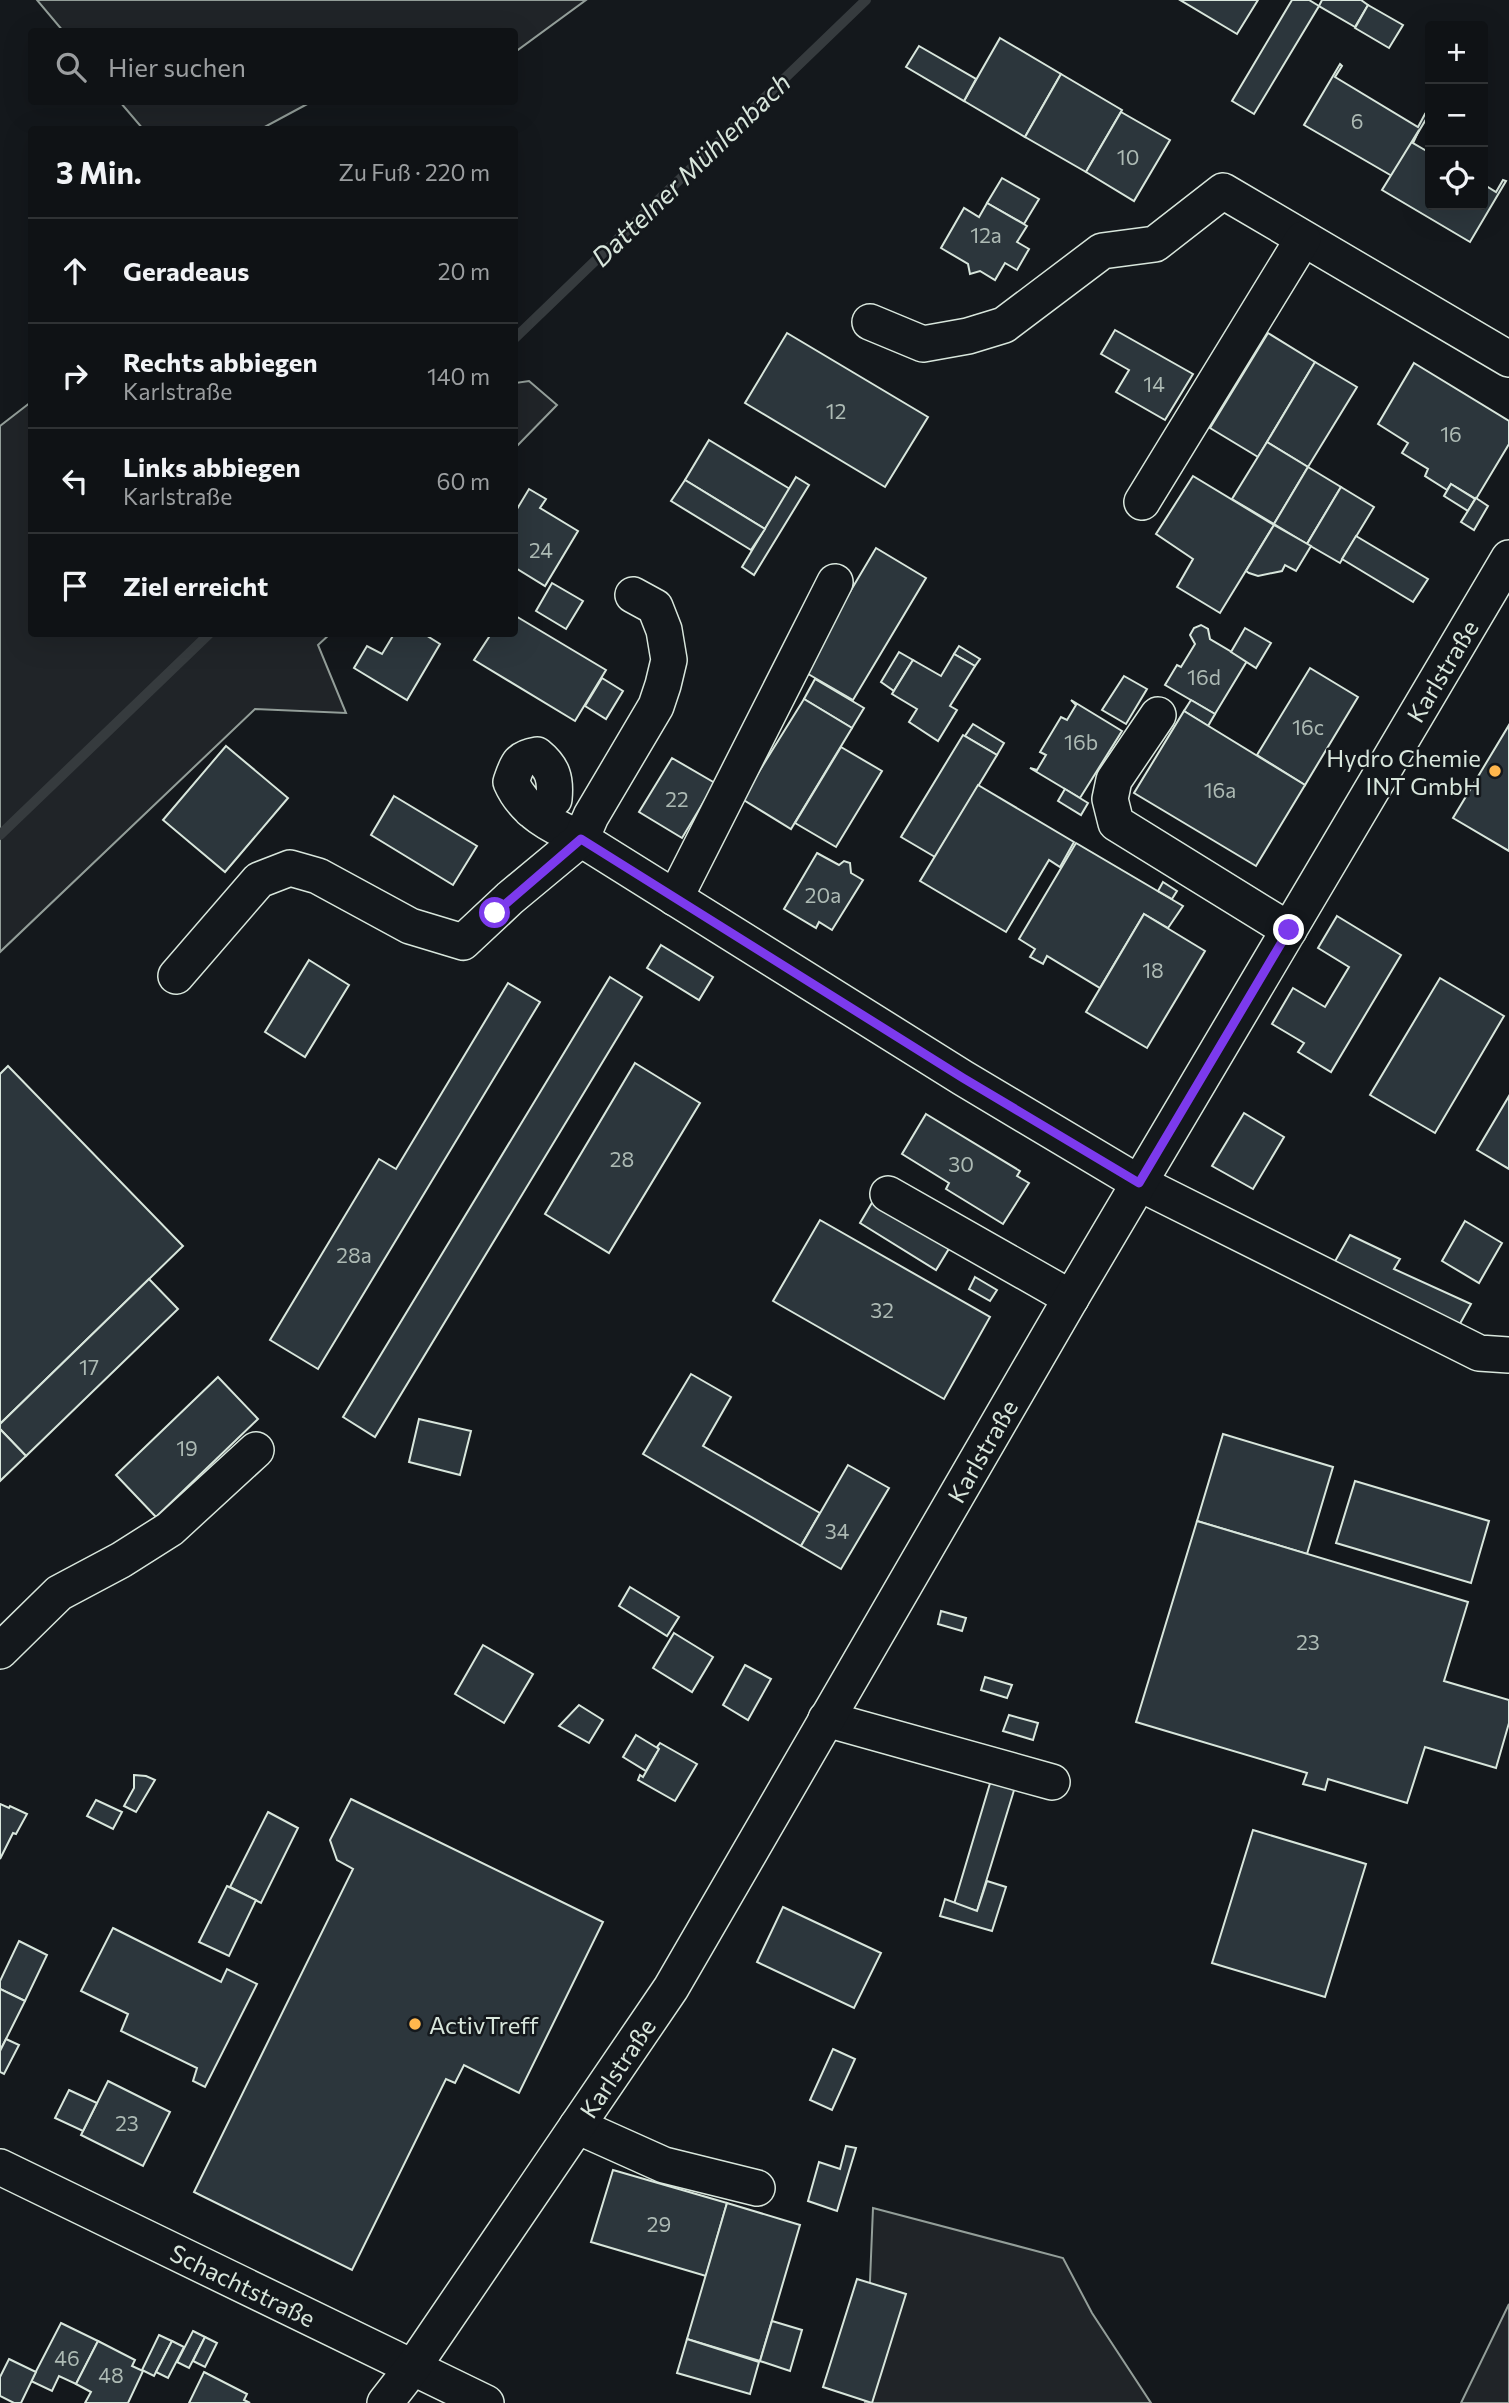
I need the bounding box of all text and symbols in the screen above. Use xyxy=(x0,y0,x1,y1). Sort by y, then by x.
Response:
map controls xyxy=(1425,21,1488,210)
button: + xyxy=(1425,21,1488,84)
search box xyxy=(28,28,518,105)
icon: search xyxy=(52,48,90,86)
text: Hier suchen xyxy=(108,51,246,82)
water label: Dattelner Mühlenbach xyxy=(584,66,796,272)
button: − xyxy=(1425,84,1488,147)
house number: 6 xyxy=(1351,108,1363,133)
house number: 10 xyxy=(1117,144,1139,169)
button: locate xyxy=(1425,147,1488,210)
text: 3 Min. xyxy=(56,153,142,190)
text: Zu Fuß · 220 m xyxy=(339,158,490,186)
house number: 12a xyxy=(970,222,1002,247)
icon: ahead xyxy=(56,252,94,290)
text: Geradeaus xyxy=(123,255,249,286)
text: 20 m xyxy=(438,257,490,285)
text: Rechts abbiegen xyxy=(123,346,318,377)
icon: right xyxy=(56,357,94,395)
text: 140 m xyxy=(427,362,490,390)
house number: 14 xyxy=(1143,371,1165,396)
text: Karlstraße xyxy=(123,377,232,405)
house number: 12 xyxy=(826,398,846,423)
house number: 16 xyxy=(1440,421,1462,446)
text: Links abbiegen xyxy=(123,451,301,482)
icon: left xyxy=(56,462,94,500)
text: 60 m xyxy=(437,467,490,495)
text: Karlstraße xyxy=(123,482,232,510)
house number: 24 xyxy=(529,537,553,562)
icon: arrive xyxy=(56,567,94,605)
text: Ziel erreicht xyxy=(123,570,268,601)
street label: Karlstraße xyxy=(1400,615,1484,727)
house number: 16d xyxy=(1187,664,1221,689)
house number: 16c xyxy=(1292,714,1324,739)
house number: 16b xyxy=(1064,729,1098,754)
place label: Hydro Chemie INT GmbH xyxy=(1326,743,1481,800)
marker: Hydro Chemie INT GmbH xyxy=(1487,763,1503,779)
house number: 16a xyxy=(1204,777,1236,802)
house number: 22 xyxy=(665,786,689,811)
house number: 20a xyxy=(805,882,841,907)
route start xyxy=(479,897,510,928)
route end xyxy=(1273,914,1304,945)
house number: 18 xyxy=(1142,957,1164,982)
house number: 28 xyxy=(610,1146,634,1171)
house number: 30 xyxy=(948,1151,974,1176)
house number: 28a xyxy=(336,1242,372,1267)
house number: 32 xyxy=(870,1297,894,1322)
house number: 17 xyxy=(79,1354,99,1379)
street label: Karlstraße xyxy=(941,1394,1023,1508)
house number: 19 xyxy=(176,1435,198,1460)
house number: 34 xyxy=(825,1518,850,1543)
house number: 23 xyxy=(1296,1629,1320,1654)
place label: ActivTreff xyxy=(429,2010,539,2039)
street label: Karlstraße xyxy=(573,2013,661,2123)
marker: ActivTreff xyxy=(407,2016,423,2032)
house number: 23 xyxy=(115,2110,139,2135)
house number: 29 xyxy=(647,2211,671,2236)
street label: Schachtstraße xyxy=(166,2237,320,2333)
house number: 46 xyxy=(54,2345,80,2370)
house number: 48 xyxy=(98,2362,124,2387)

